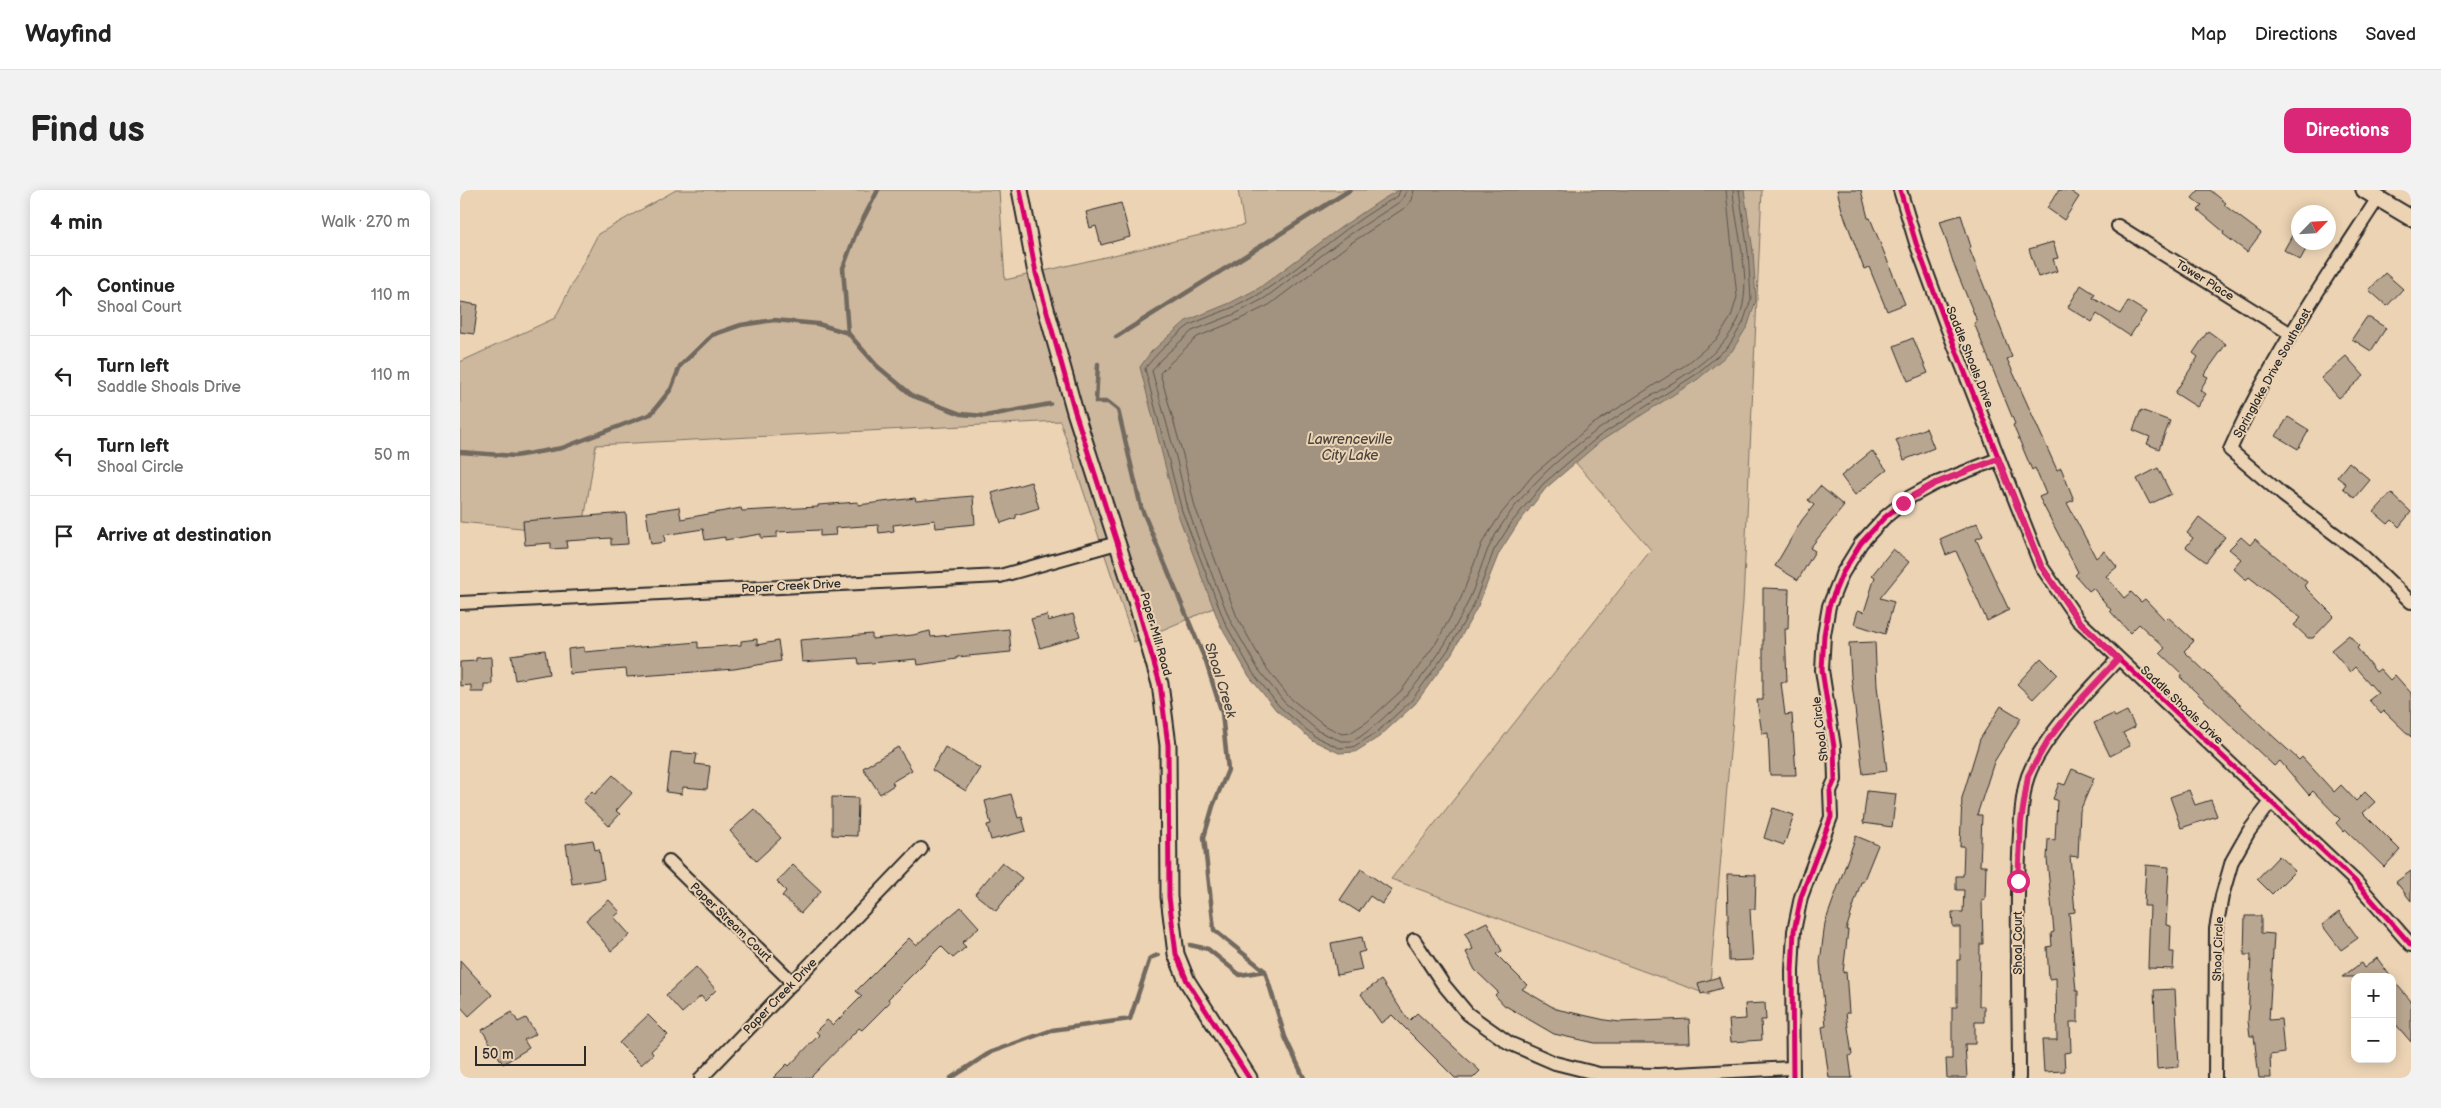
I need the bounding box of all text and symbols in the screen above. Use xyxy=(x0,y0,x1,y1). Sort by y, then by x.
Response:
text: Wayfind xyxy=(25,20,112,49)
text: Map xyxy=(2191,24,2227,45)
text: Directions xyxy=(2255,24,2337,45)
text: Saved xyxy=(2365,24,2416,45)
button: Directions xyxy=(2284,108,2411,153)
text: Find us xyxy=(30,109,145,152)
north arrow xyxy=(2291,205,2336,250)
text: 4 min xyxy=(50,210,103,235)
text: Walk · 270 m xyxy=(321,213,410,232)
street label: Tower Place xyxy=(2173,257,2237,304)
text: Continue xyxy=(97,275,175,298)
icon: ahead xyxy=(50,282,78,310)
text: 110 m xyxy=(371,286,410,305)
text: Shoal Court xyxy=(97,298,182,317)
street label: Saddle Shoals Drive xyxy=(1942,304,1997,410)
street label: Springlake Drive Southeast xyxy=(2230,305,2315,441)
text: Turn left xyxy=(97,355,169,378)
icon: left xyxy=(50,362,78,390)
text: 110 m xyxy=(371,366,410,385)
text: Saddle Shoals Drive xyxy=(97,378,241,397)
water label: Lawrenceville City Lake xyxy=(1307,431,1393,464)
text: Turn left xyxy=(97,435,169,458)
icon: left xyxy=(50,442,78,470)
text: 50 m xyxy=(374,446,410,465)
text: Shoal Circle xyxy=(97,458,184,477)
route end xyxy=(1892,492,1915,515)
icon: arrive xyxy=(50,522,78,550)
text: Arrive at destination xyxy=(97,524,272,547)
street label: Paper Creek Drive xyxy=(741,576,841,597)
street label: Paper Mill Road xyxy=(1136,591,1175,678)
water label: Shoal Creek xyxy=(1201,640,1240,721)
street label: Saddle Shoals Drive xyxy=(2137,663,2226,748)
street label: Shoal Circle xyxy=(1809,696,1832,762)
route start xyxy=(2007,870,2030,893)
street label: Paper Stream Court xyxy=(687,880,775,965)
street label: Shoal Court xyxy=(2011,911,2026,975)
street label: Shoal Circle xyxy=(2210,916,2227,982)
street label: Paper Creek Drive xyxy=(740,955,820,1037)
map controls xyxy=(2351,973,2396,1063)
button: + xyxy=(2351,973,2396,1018)
button: − xyxy=(2351,1018,2396,1063)
scale bar xyxy=(475,1043,586,1066)
text: 50 m xyxy=(482,1046,514,1063)

